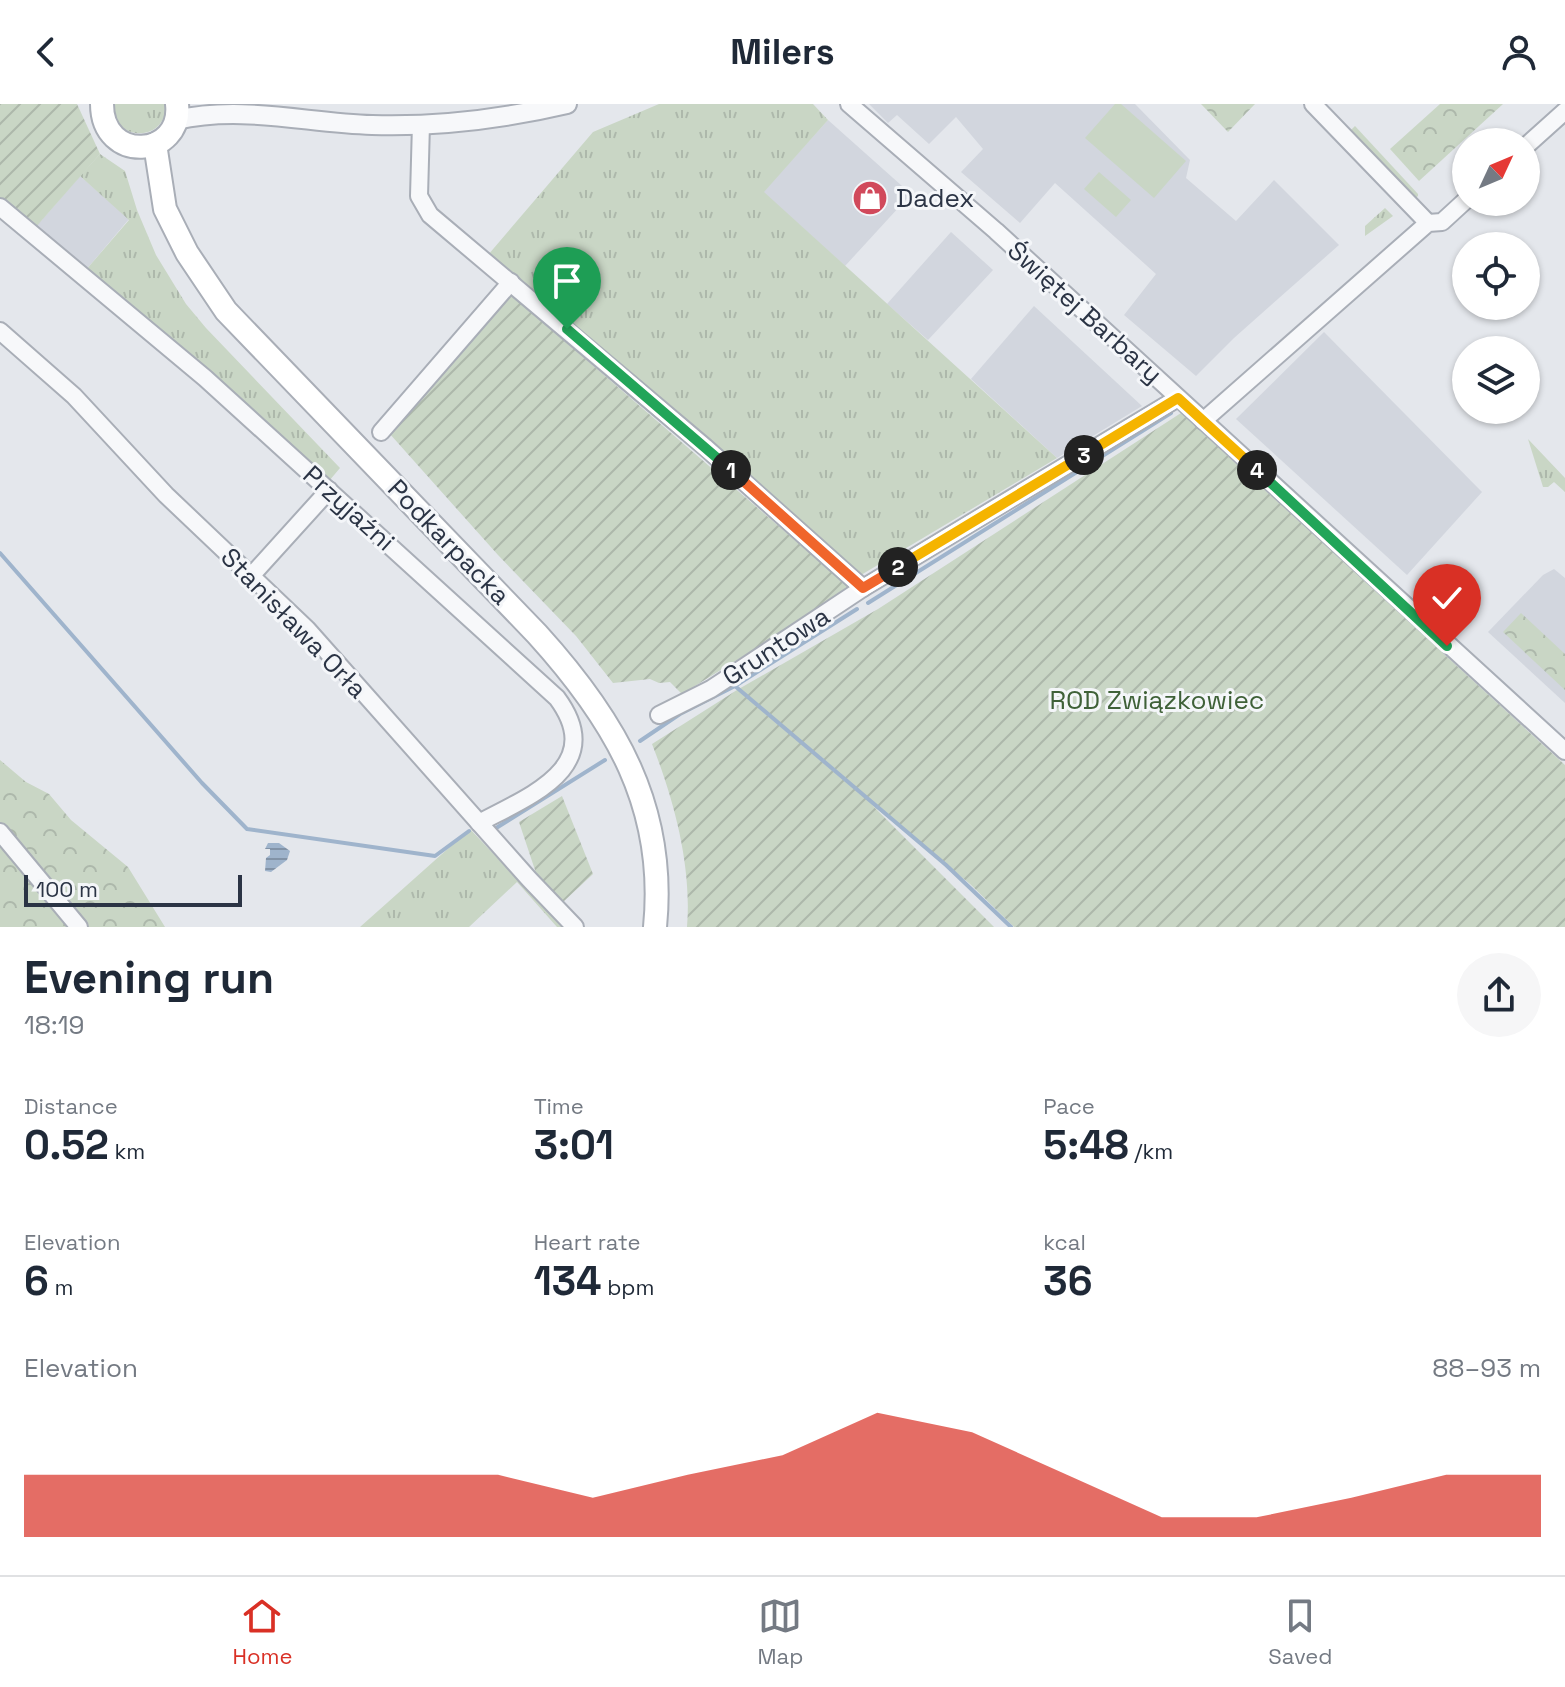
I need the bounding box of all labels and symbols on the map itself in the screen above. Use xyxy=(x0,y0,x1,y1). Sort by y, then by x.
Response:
north arrow xyxy=(1452,128,1540,216)
shop icon: Dadex xyxy=(851,179,889,217)
place label: Dadex xyxy=(896,181,975,215)
street label: Świętej Barbary xyxy=(1000,233,1170,391)
pin xyxy=(533,247,601,329)
pin: 3 xyxy=(1064,435,1104,475)
pin: 1 xyxy=(711,450,751,490)
pin: 4 xyxy=(1237,450,1277,490)
street label: Przyjaźni xyxy=(296,458,402,558)
street label: Podkarpacka xyxy=(381,472,518,612)
street label: Stanisława Orła xyxy=(214,540,375,706)
pin: 2 xyxy=(878,547,918,587)
pin xyxy=(1413,564,1481,646)
street label: Gruntowa xyxy=(716,599,836,693)
park label: ROD Związkowiec xyxy=(1050,683,1264,717)
scale bar xyxy=(24,871,242,907)

